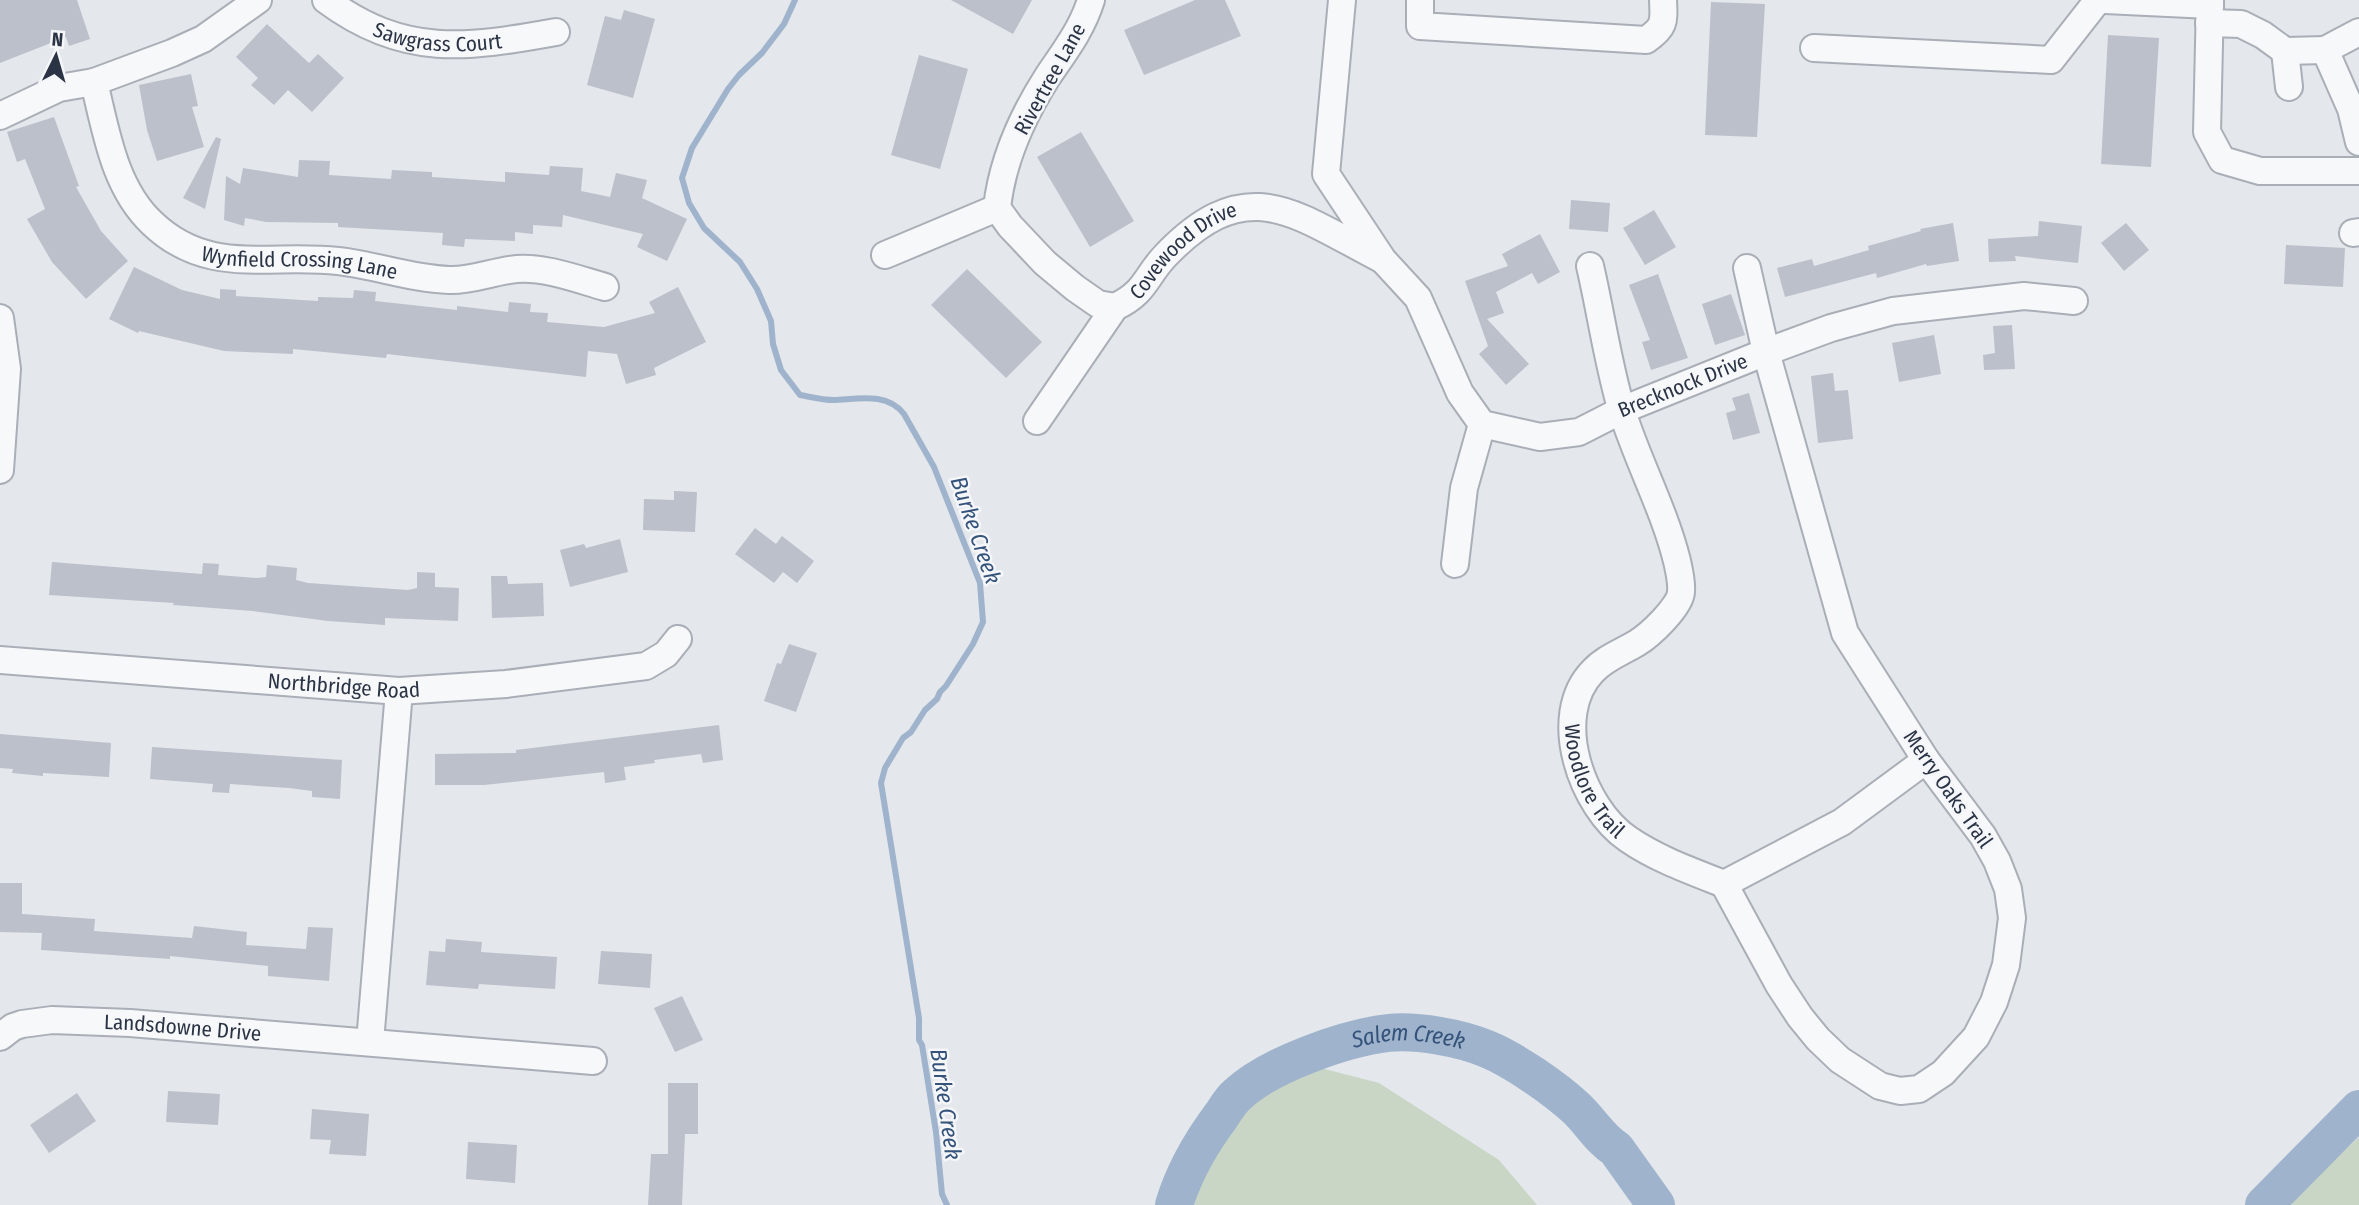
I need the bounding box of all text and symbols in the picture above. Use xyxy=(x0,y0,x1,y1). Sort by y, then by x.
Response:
street label: Sawgrass Court xyxy=(369,16,504,57)
street label: Rivertree Lane xyxy=(1009,19,1091,139)
north arrow xyxy=(21,21,91,91)
text: N xyxy=(51,28,64,52)
street label: Covewood Drive xyxy=(1124,196,1240,305)
street label: Wynfield Crossing Lane xyxy=(199,240,400,285)
street label: Brecknock Drive xyxy=(1614,348,1751,423)
water label: Burke Creek xyxy=(945,473,1007,587)
street label: Northbridge Road xyxy=(267,668,421,704)
street label: Woodlore Trail xyxy=(1559,723,1630,844)
street label: Merry Oaks Trail xyxy=(1898,725,1998,853)
street label: Landsdowne Drive xyxy=(103,1009,262,1047)
water label: Salem Creek xyxy=(1348,1018,1468,1055)
water label: Burke Creek xyxy=(924,1047,968,1161)

